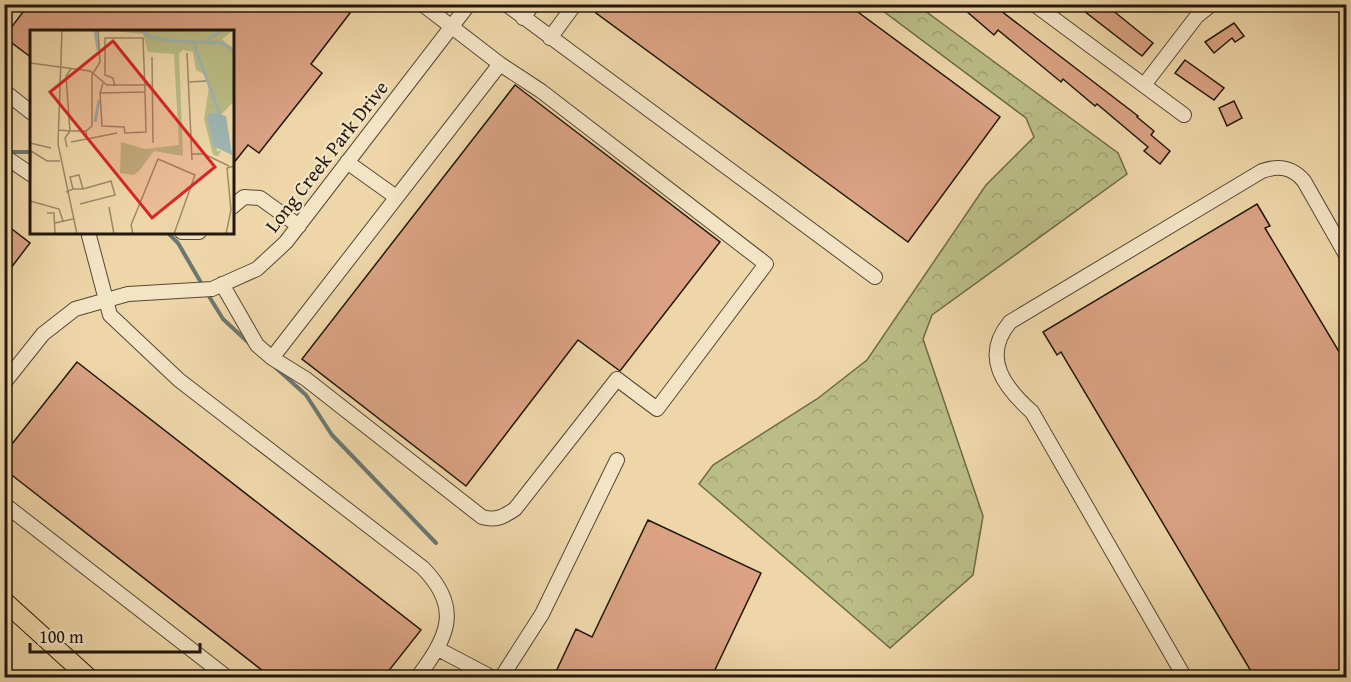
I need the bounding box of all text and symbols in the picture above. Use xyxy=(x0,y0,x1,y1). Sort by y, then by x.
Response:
inset map xyxy=(30,30,234,234)
street label: Long Creek Park Drive xyxy=(257,74,395,238)
scale bar xyxy=(30,616,200,654)
text: 100 m xyxy=(39,623,84,650)

